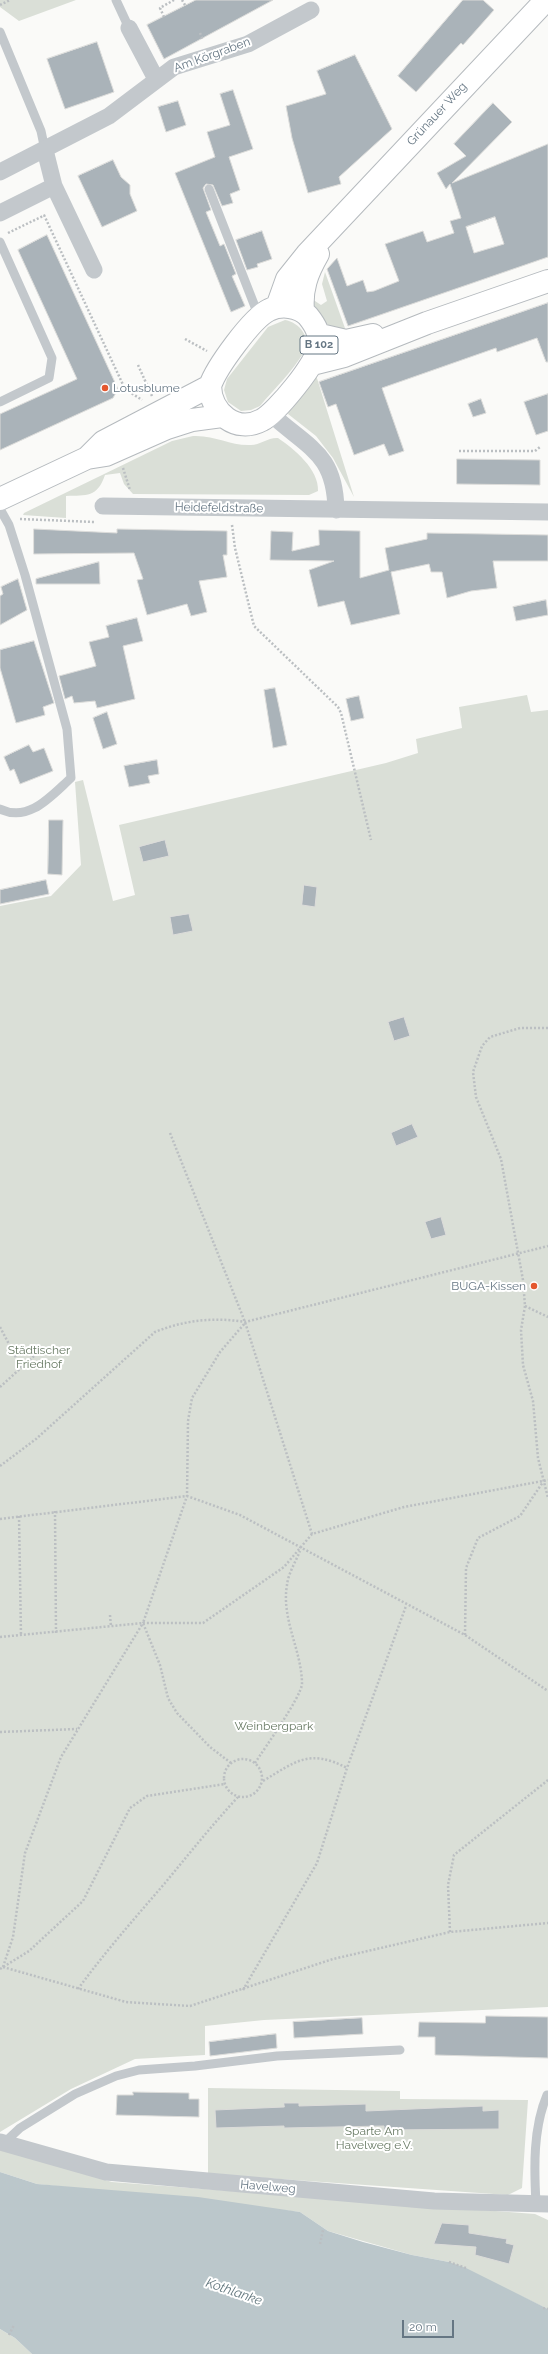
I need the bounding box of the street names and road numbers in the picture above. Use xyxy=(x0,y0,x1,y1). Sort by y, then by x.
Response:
street label: Am Körgraben xyxy=(172,34,252,76)
street label: Grünauer Weg xyxy=(404,79,470,149)
road number: B 102 xyxy=(300,336,338,354)
street label: Heidefeldstraße xyxy=(175,500,263,516)
street label: Havelweg xyxy=(240,2177,296,2197)

